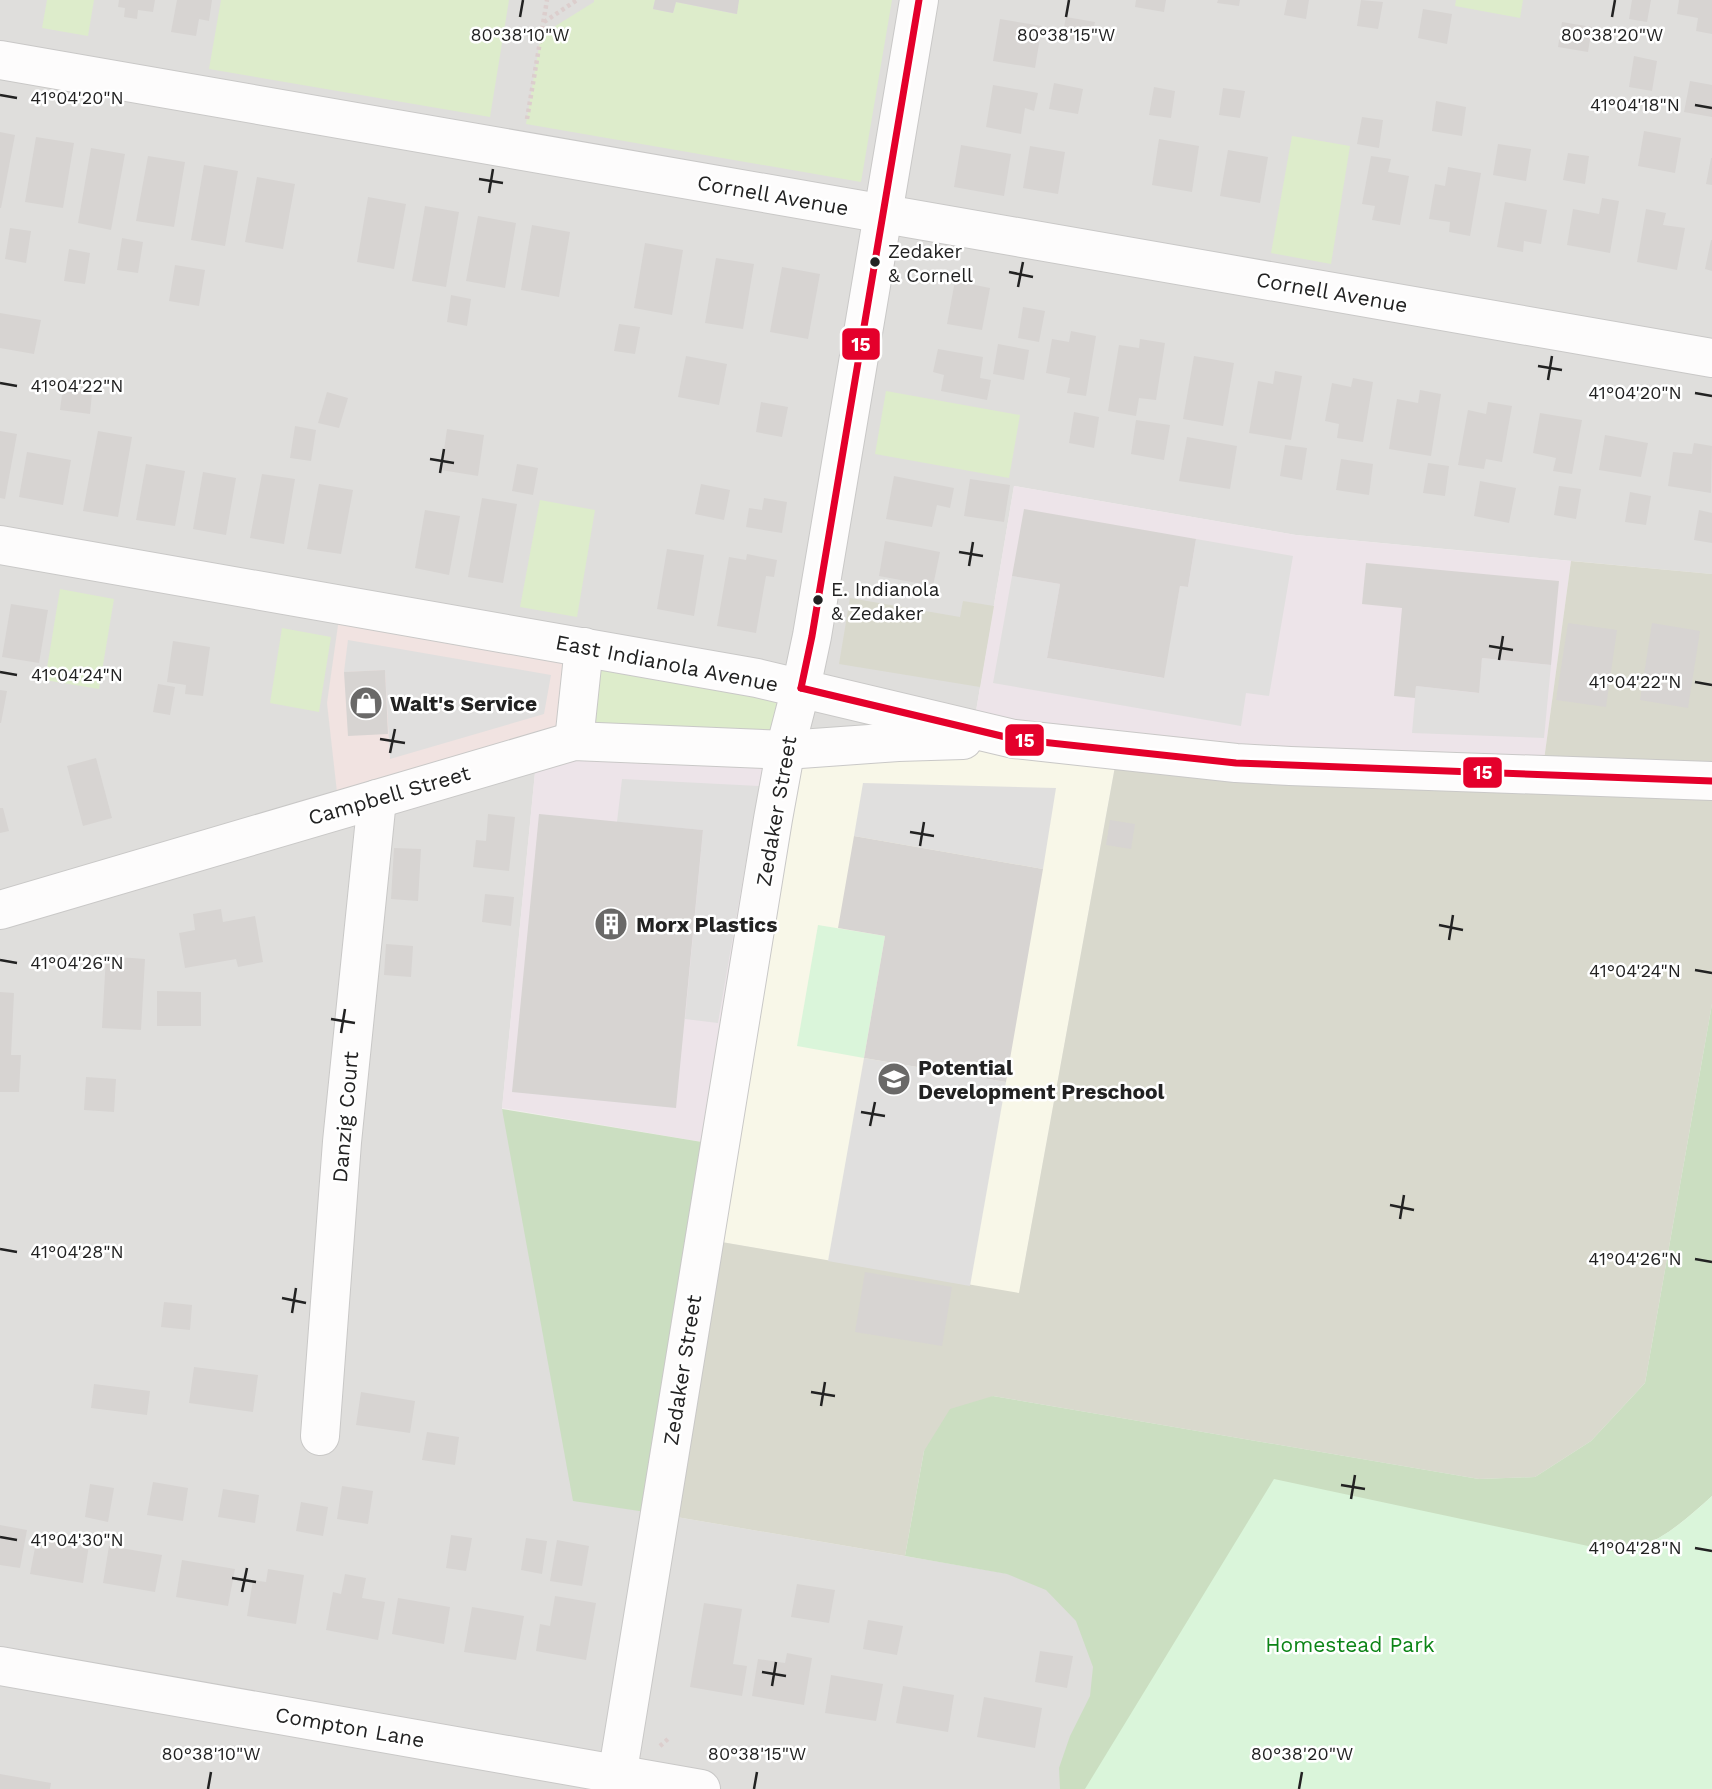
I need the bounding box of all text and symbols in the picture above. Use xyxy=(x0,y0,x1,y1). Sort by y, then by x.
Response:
text: 80°38'10"W xyxy=(470,24,570,45)
text: 80°38'15"W xyxy=(1017,24,1115,45)
text: 80°38'20"W xyxy=(1561,24,1663,45)
text: 41°04'20"N xyxy=(30,87,124,108)
text: 41°04'18"N xyxy=(1590,94,1680,115)
street label: Cornell Avenue xyxy=(695,169,851,221)
place label: Zedaker & Cornell xyxy=(888,240,973,287)
marker: Zedaker & Cornell xyxy=(868,255,882,269)
street label: Cornell Avenue xyxy=(1254,266,1410,318)
line badge: 15 xyxy=(841,327,881,361)
text: 15 xyxy=(851,333,871,356)
text: 41°04'22"N xyxy=(31,375,123,396)
text: 41°04'20"N xyxy=(1588,382,1682,403)
place label: E. Indianola & Zedaker xyxy=(831,578,940,625)
marker: E. Indianola & Zedaker xyxy=(811,593,825,607)
street label: East Indianola Avenue xyxy=(554,629,780,697)
text: 41°04'24"N xyxy=(31,664,123,685)
text: 41°04'22"N xyxy=(1589,671,1681,692)
shop icon: Walt's Service xyxy=(347,684,385,722)
place label: Walt's Service xyxy=(390,691,537,716)
line badge: 15 xyxy=(1004,723,1045,757)
text: 15 xyxy=(1015,729,1035,752)
street label: Zedaker Street xyxy=(750,734,802,888)
line badge: 15 xyxy=(1462,756,1503,789)
street label: Campbell Street xyxy=(305,760,473,830)
text: 15 xyxy=(1473,761,1493,784)
building icon: Morx Plastics xyxy=(592,905,630,943)
place label: Morx Plastics xyxy=(636,912,777,937)
text: 41°04'26"N xyxy=(30,952,124,973)
text: 41°04'24"N xyxy=(1589,960,1681,981)
street label: Danzig Court xyxy=(327,1050,363,1184)
place label: Potential Development Preschool xyxy=(918,1055,1165,1104)
school or university icon: Potential Development Preschool xyxy=(875,1060,913,1098)
text: 41°04'28"N xyxy=(30,1241,124,1262)
text: 41°04'26"N xyxy=(1588,1248,1682,1269)
street label: Zedaker Street xyxy=(658,1293,706,1447)
text: 41°04'30"N xyxy=(30,1529,124,1550)
text: 41°04'28"N xyxy=(1588,1537,1682,1558)
park label: Homestead Park xyxy=(1265,1632,1435,1657)
street label: Compton Lane xyxy=(273,1702,427,1752)
text: 80°38'10"W xyxy=(161,1743,261,1764)
text: 80°38'15"W xyxy=(708,1743,806,1764)
text: 80°38'20"W xyxy=(1251,1743,1353,1764)

